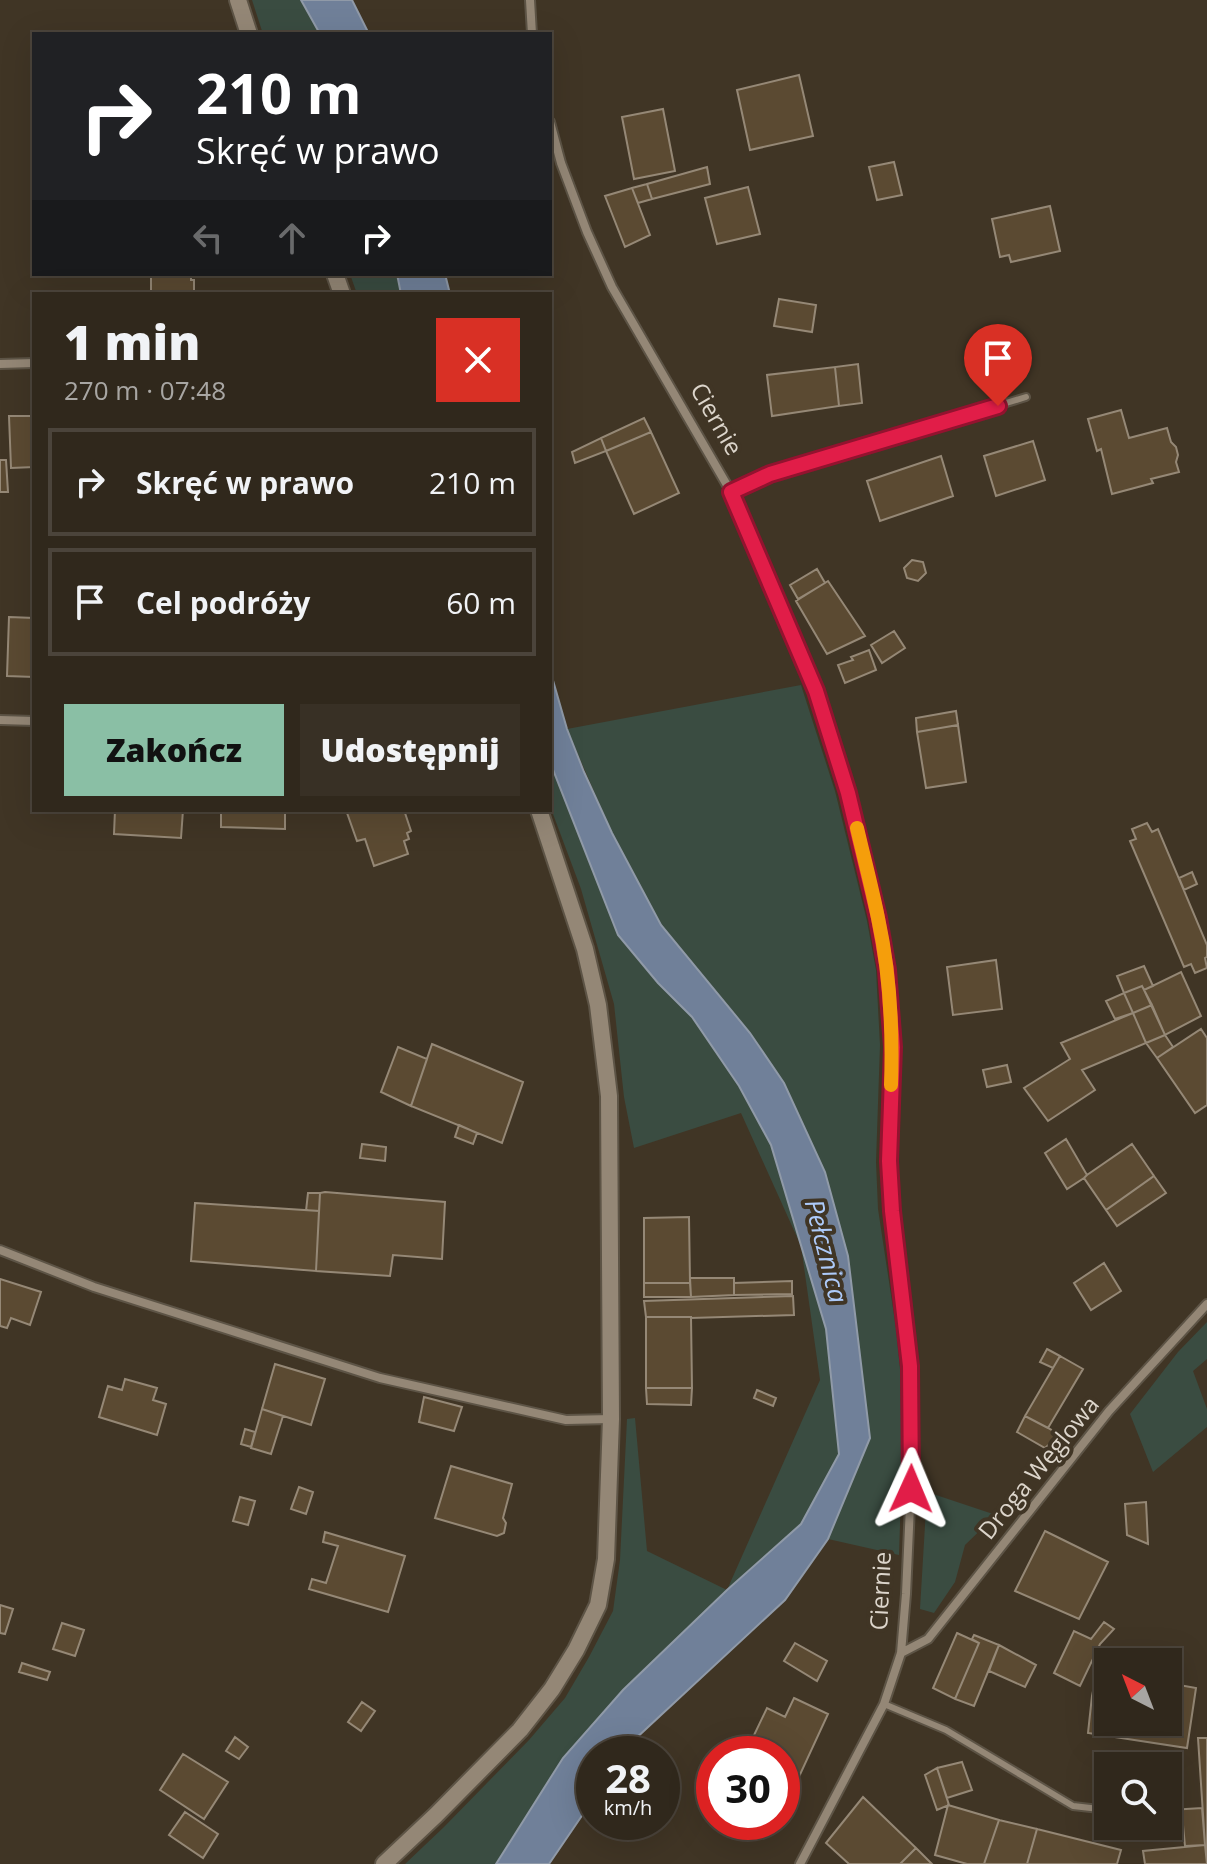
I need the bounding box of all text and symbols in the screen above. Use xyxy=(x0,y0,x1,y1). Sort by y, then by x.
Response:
text: 210 m xyxy=(196,54,362,130)
icon: right xyxy=(64,64,168,168)
text: Skręć w prawo xyxy=(196,126,440,175)
icon: left xyxy=(186,216,230,260)
icon: ahead xyxy=(270,216,314,260)
icon: right xyxy=(354,216,398,260)
text: 1 min xyxy=(64,309,200,374)
button: close xyxy=(436,318,520,402)
pin xyxy=(964,324,1032,406)
icon: arrive xyxy=(976,336,1020,380)
text: 270 m · 07:48 xyxy=(64,372,226,408)
street label: Ciernie xyxy=(683,376,751,461)
icon: right xyxy=(68,460,112,504)
text: Skręć w prawo xyxy=(136,462,354,503)
text: 210 m xyxy=(429,462,516,503)
icon: arrive xyxy=(68,580,112,624)
text: Cel podróży xyxy=(136,582,310,623)
text: 60 m xyxy=(446,582,516,623)
button: Zakończ xyxy=(64,704,284,796)
button: Udostępnij xyxy=(300,704,520,796)
water label: Pełcznica xyxy=(797,1195,857,1307)
street label: Droga Węglowa xyxy=(970,1389,1106,1546)
position arrow xyxy=(869,1447,953,1531)
street label: Ciernie xyxy=(861,1551,898,1631)
north arrow xyxy=(1094,1648,1182,1736)
map controls xyxy=(1094,1648,1182,1840)
speed limit sign: 30 xyxy=(696,1736,800,1840)
text: 28 xyxy=(605,1750,651,1805)
button: search xyxy=(1094,1752,1182,1840)
text: km/h xyxy=(604,1794,652,1821)

